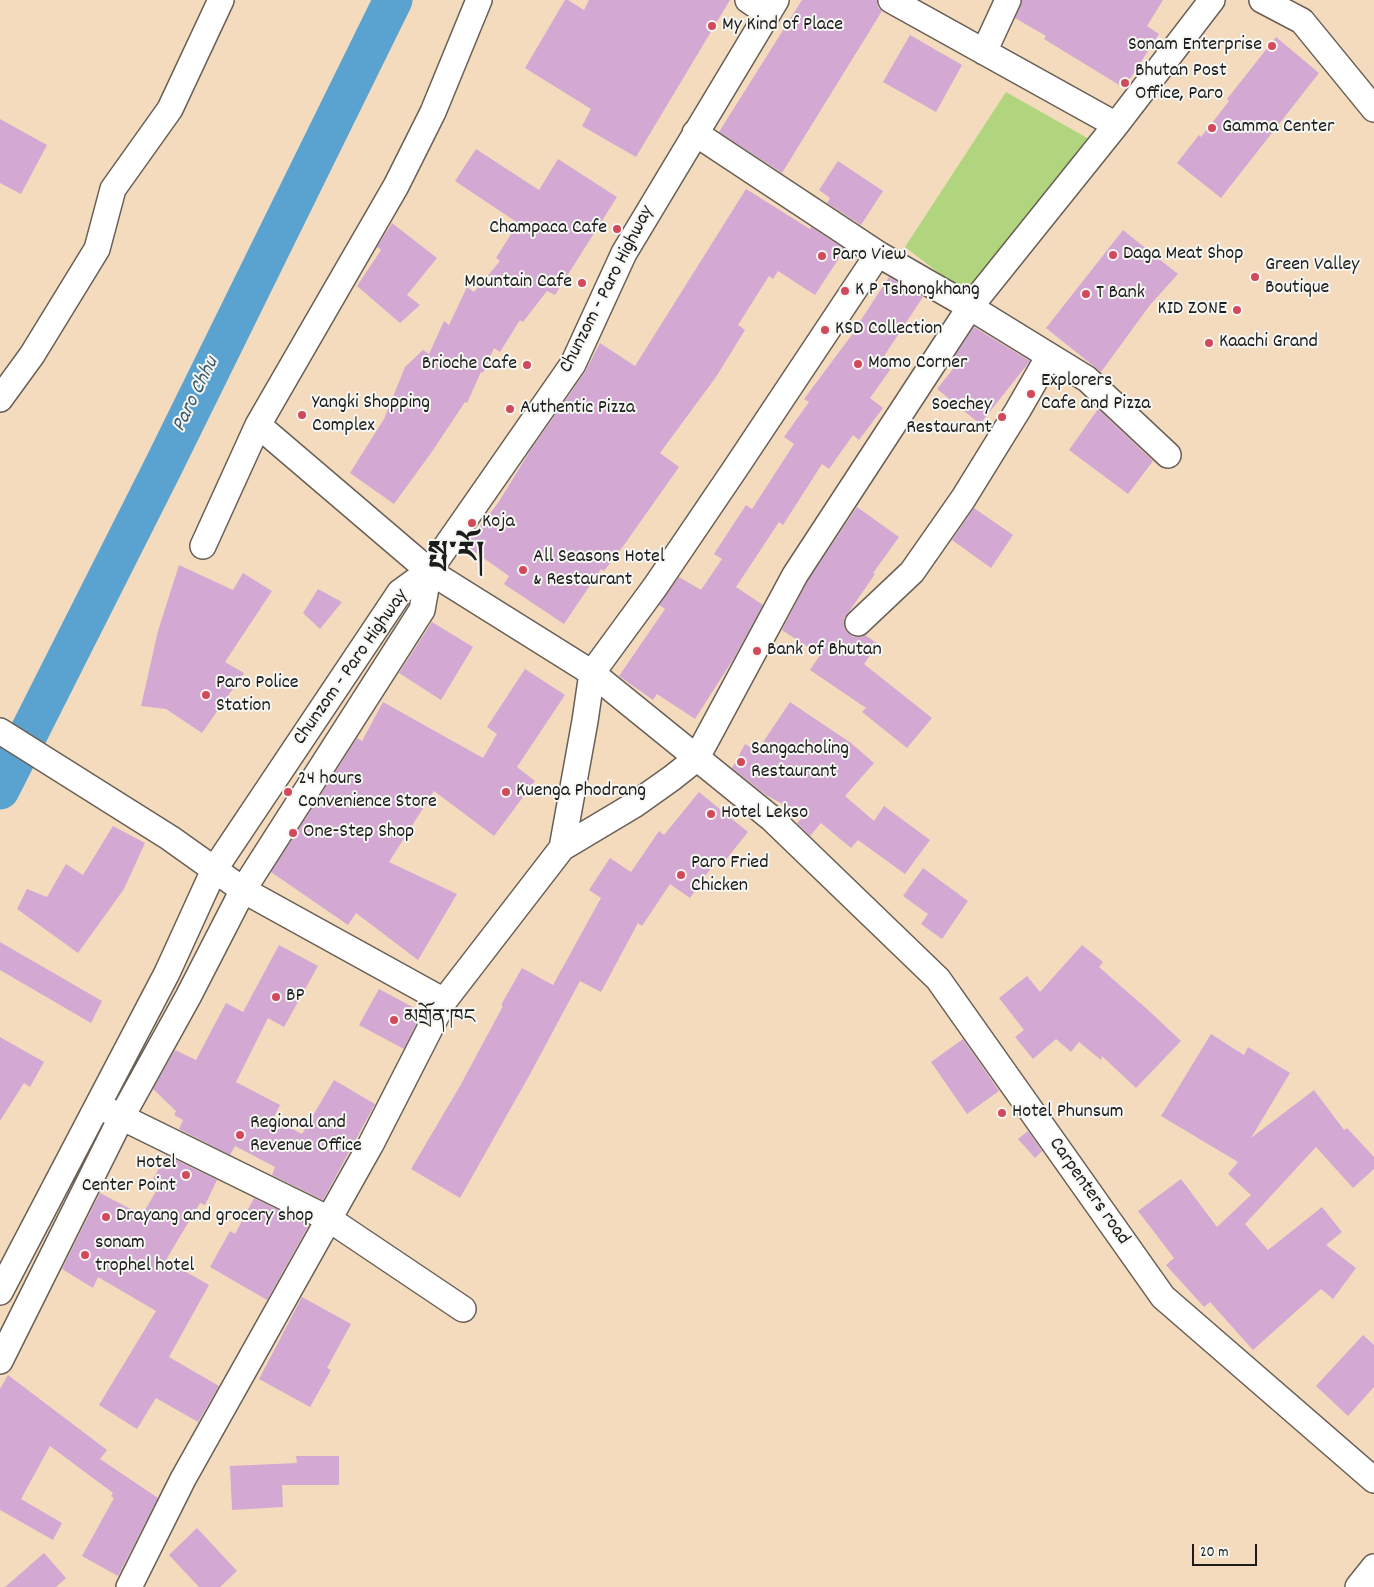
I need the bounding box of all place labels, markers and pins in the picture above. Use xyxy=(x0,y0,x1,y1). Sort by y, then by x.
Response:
place label: My Kind of Place xyxy=(722,14,843,38)
marker: My Kind of Place xyxy=(706,20,718,32)
place label: Sonam Enterprise xyxy=(1128,34,1262,58)
marker: Sonam Enterprise xyxy=(1266,40,1278,52)
place label: Bhutan Post Office, Paro xyxy=(1135,60,1227,107)
marker: Bhutan Post Office, Paro xyxy=(1119,77,1131,89)
place label: Gamma Center xyxy=(1222,116,1334,140)
marker: Gamma Center xyxy=(1206,122,1218,134)
place label: Champaca Cafe xyxy=(489,217,607,241)
marker: Champaca Cafe xyxy=(611,223,623,235)
place label: Daga Meat Shop xyxy=(1123,243,1243,267)
place label: Paro View xyxy=(832,244,906,268)
marker: Daga Meat Shop xyxy=(1107,249,1119,261)
marker: Paro View xyxy=(816,250,828,262)
place label: Green Valley Boutique xyxy=(1265,254,1359,301)
place label: Mountain Cafe xyxy=(464,271,572,295)
marker: Green Valley Boutique xyxy=(1249,271,1261,283)
marker: Mountain Cafe xyxy=(576,277,588,289)
place label: K P Tshongkhang xyxy=(855,279,980,303)
place label: T Bank xyxy=(1096,282,1145,306)
marker: K P Tshongkhang xyxy=(839,285,851,297)
marker: T Bank xyxy=(1080,288,1092,300)
place label: KID ZONE xyxy=(1157,298,1227,322)
marker: KID ZONE xyxy=(1231,304,1243,316)
place label: KSD Collection xyxy=(835,318,942,342)
marker: KSD Collection xyxy=(819,324,831,336)
place label: Kaachi Grand xyxy=(1219,331,1318,355)
marker: Kaachi Grand xyxy=(1203,337,1215,349)
place label: Momo Corner xyxy=(868,352,967,376)
place label: Brioche Cafe xyxy=(422,353,517,377)
marker: Momo Corner xyxy=(852,358,864,370)
marker: Brioche Cafe xyxy=(521,359,533,371)
place label: Explorers Cafe and Pizza xyxy=(1041,370,1151,417)
marker: Explorers Cafe and Pizza xyxy=(1025,388,1037,400)
place label: Yangki Shopping Complex xyxy=(312,392,430,439)
place label: Soechey Restaurant xyxy=(906,394,992,441)
place label: Authentic Pizza xyxy=(520,397,635,421)
marker: Authentic Pizza xyxy=(504,403,516,415)
marker: Yangki Shopping Complex xyxy=(296,409,308,421)
marker: Soechey Restaurant xyxy=(996,411,1008,423)
place label: Koja xyxy=(482,511,515,535)
marker: Koja xyxy=(466,517,478,529)
place label: All Seasons Hotel & Restaurant xyxy=(533,546,665,593)
marker: All Seasons Hotel & Restaurant xyxy=(517,564,529,576)
place label: Bank of Bhutan xyxy=(767,639,882,663)
marker: Bank of Bhutan xyxy=(751,645,763,657)
place label: Paro Police Station xyxy=(216,672,299,719)
marker: Paro Police Station xyxy=(200,689,212,701)
place label: Sangacholing Restaurant xyxy=(751,738,849,785)
marker: Sangacholing Restaurant xyxy=(735,756,747,768)
place label: 24 hours Convenience Store xyxy=(298,768,437,815)
place label: Kuenga Phodrang xyxy=(516,780,646,804)
marker: 24 hours Convenience Store xyxy=(282,786,294,798)
marker: Kuenga Phodrang xyxy=(500,786,512,798)
place label: Hotel Lekso xyxy=(721,802,808,826)
marker: Hotel Lekso xyxy=(705,808,717,820)
place label: One-Step Shop xyxy=(303,821,414,845)
marker: One-Step Shop xyxy=(287,827,299,839)
place label: Paro Fried Chicken xyxy=(691,852,769,899)
marker: Paro Fried Chicken xyxy=(675,869,687,881)
place label: BP xyxy=(286,985,305,1009)
marker: BP xyxy=(270,991,282,1003)
place label: མགྲོན་ཁང xyxy=(404,1008,475,1032)
marker: མགྲོན་ཁང xyxy=(388,1014,400,1026)
place label: Hotel Phunsum xyxy=(1012,1101,1124,1125)
marker: Hotel Phunsum xyxy=(996,1107,1008,1119)
place label: Regional and Revenue Office xyxy=(250,1112,362,1159)
marker: Regional and Revenue Office xyxy=(234,1129,246,1141)
place label: Hotel Center Point xyxy=(82,1152,176,1199)
marker: Hotel Center Point xyxy=(180,1169,192,1181)
place label: Drayang and grocery shop xyxy=(116,1205,313,1229)
marker: Drayang and grocery shop xyxy=(100,1211,112,1223)
place label: sonam trophel hotel xyxy=(95,1232,194,1279)
marker: sonam trophel hotel xyxy=(79,1249,91,1261)

